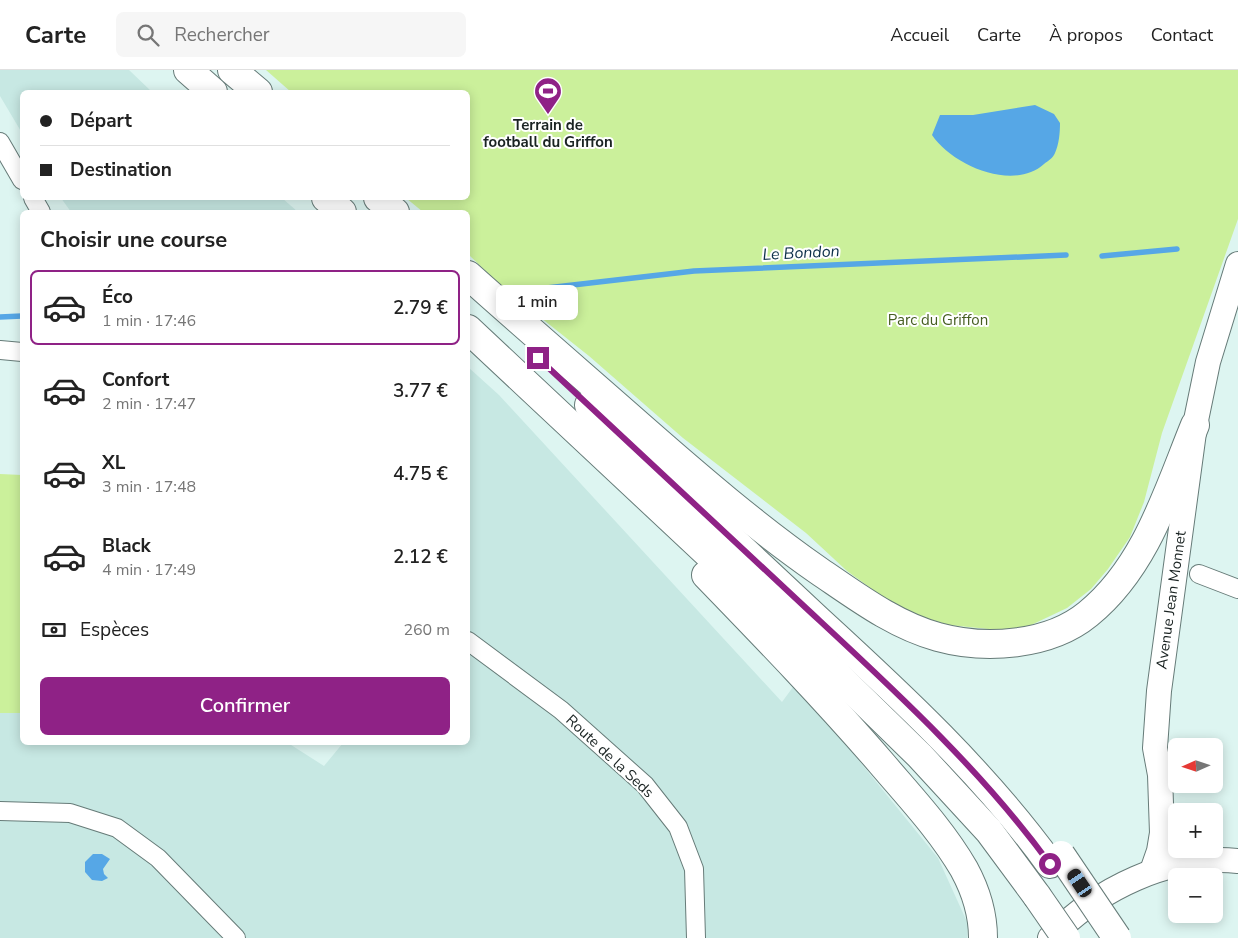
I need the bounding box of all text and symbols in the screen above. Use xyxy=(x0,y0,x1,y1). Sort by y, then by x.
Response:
search box xyxy=(116,12,466,57)
text: Carte xyxy=(25,19,86,51)
icon: search xyxy=(134,21,162,49)
text: Rechercher xyxy=(174,22,270,48)
text: Accueil xyxy=(890,23,949,47)
text: Carte xyxy=(977,23,1021,47)
text: À propos xyxy=(1049,23,1123,47)
text: Contact xyxy=(1151,23,1213,47)
sports icon: Terrain de football du Griffon xyxy=(533,76,563,115)
text: Départ xyxy=(70,108,132,134)
place label: Terrain de football du Griffon xyxy=(483,115,613,152)
text: Destination xyxy=(70,157,172,183)
text: Choisir une course xyxy=(40,225,227,255)
water label: Le Bondon xyxy=(762,240,840,266)
text: Éco xyxy=(102,284,133,310)
icon: car xyxy=(42,285,87,330)
callout: 1 min xyxy=(497,286,579,320)
text: 1 min xyxy=(517,291,557,313)
text: 2.79 € xyxy=(393,295,448,321)
text: 1 min · 17:46 xyxy=(102,310,196,332)
park label: Parc du Griffon xyxy=(888,310,988,330)
route end xyxy=(527,347,549,369)
text: Confort xyxy=(102,367,169,393)
icon: car xyxy=(42,368,87,413)
text: 3.77 € xyxy=(393,378,448,404)
text: 2 min · 17:47 xyxy=(102,393,196,415)
text: XL xyxy=(102,450,125,476)
icon: car xyxy=(42,451,87,496)
text: 4.75 € xyxy=(393,461,448,487)
text: 3 min · 17:48 xyxy=(102,476,196,498)
street label: Avenue Jean Monnet xyxy=(1151,529,1191,670)
text: Black xyxy=(102,533,151,559)
icon: car xyxy=(42,534,87,579)
text: 2.12 € xyxy=(393,544,448,570)
text: 4 min · 17:49 xyxy=(102,559,196,581)
icon: cash xyxy=(40,616,68,644)
text: Espèces xyxy=(80,617,149,643)
text: 260 m xyxy=(403,619,450,641)
button: Confirmer xyxy=(40,677,450,735)
street label: Route de la Seds xyxy=(562,710,658,802)
north arrow xyxy=(1168,738,1222,792)
map controls xyxy=(1168,738,1223,923)
button: + xyxy=(1168,803,1223,858)
route start xyxy=(1039,853,1061,875)
car xyxy=(1065,866,1094,900)
button: − xyxy=(1168,868,1223,923)

